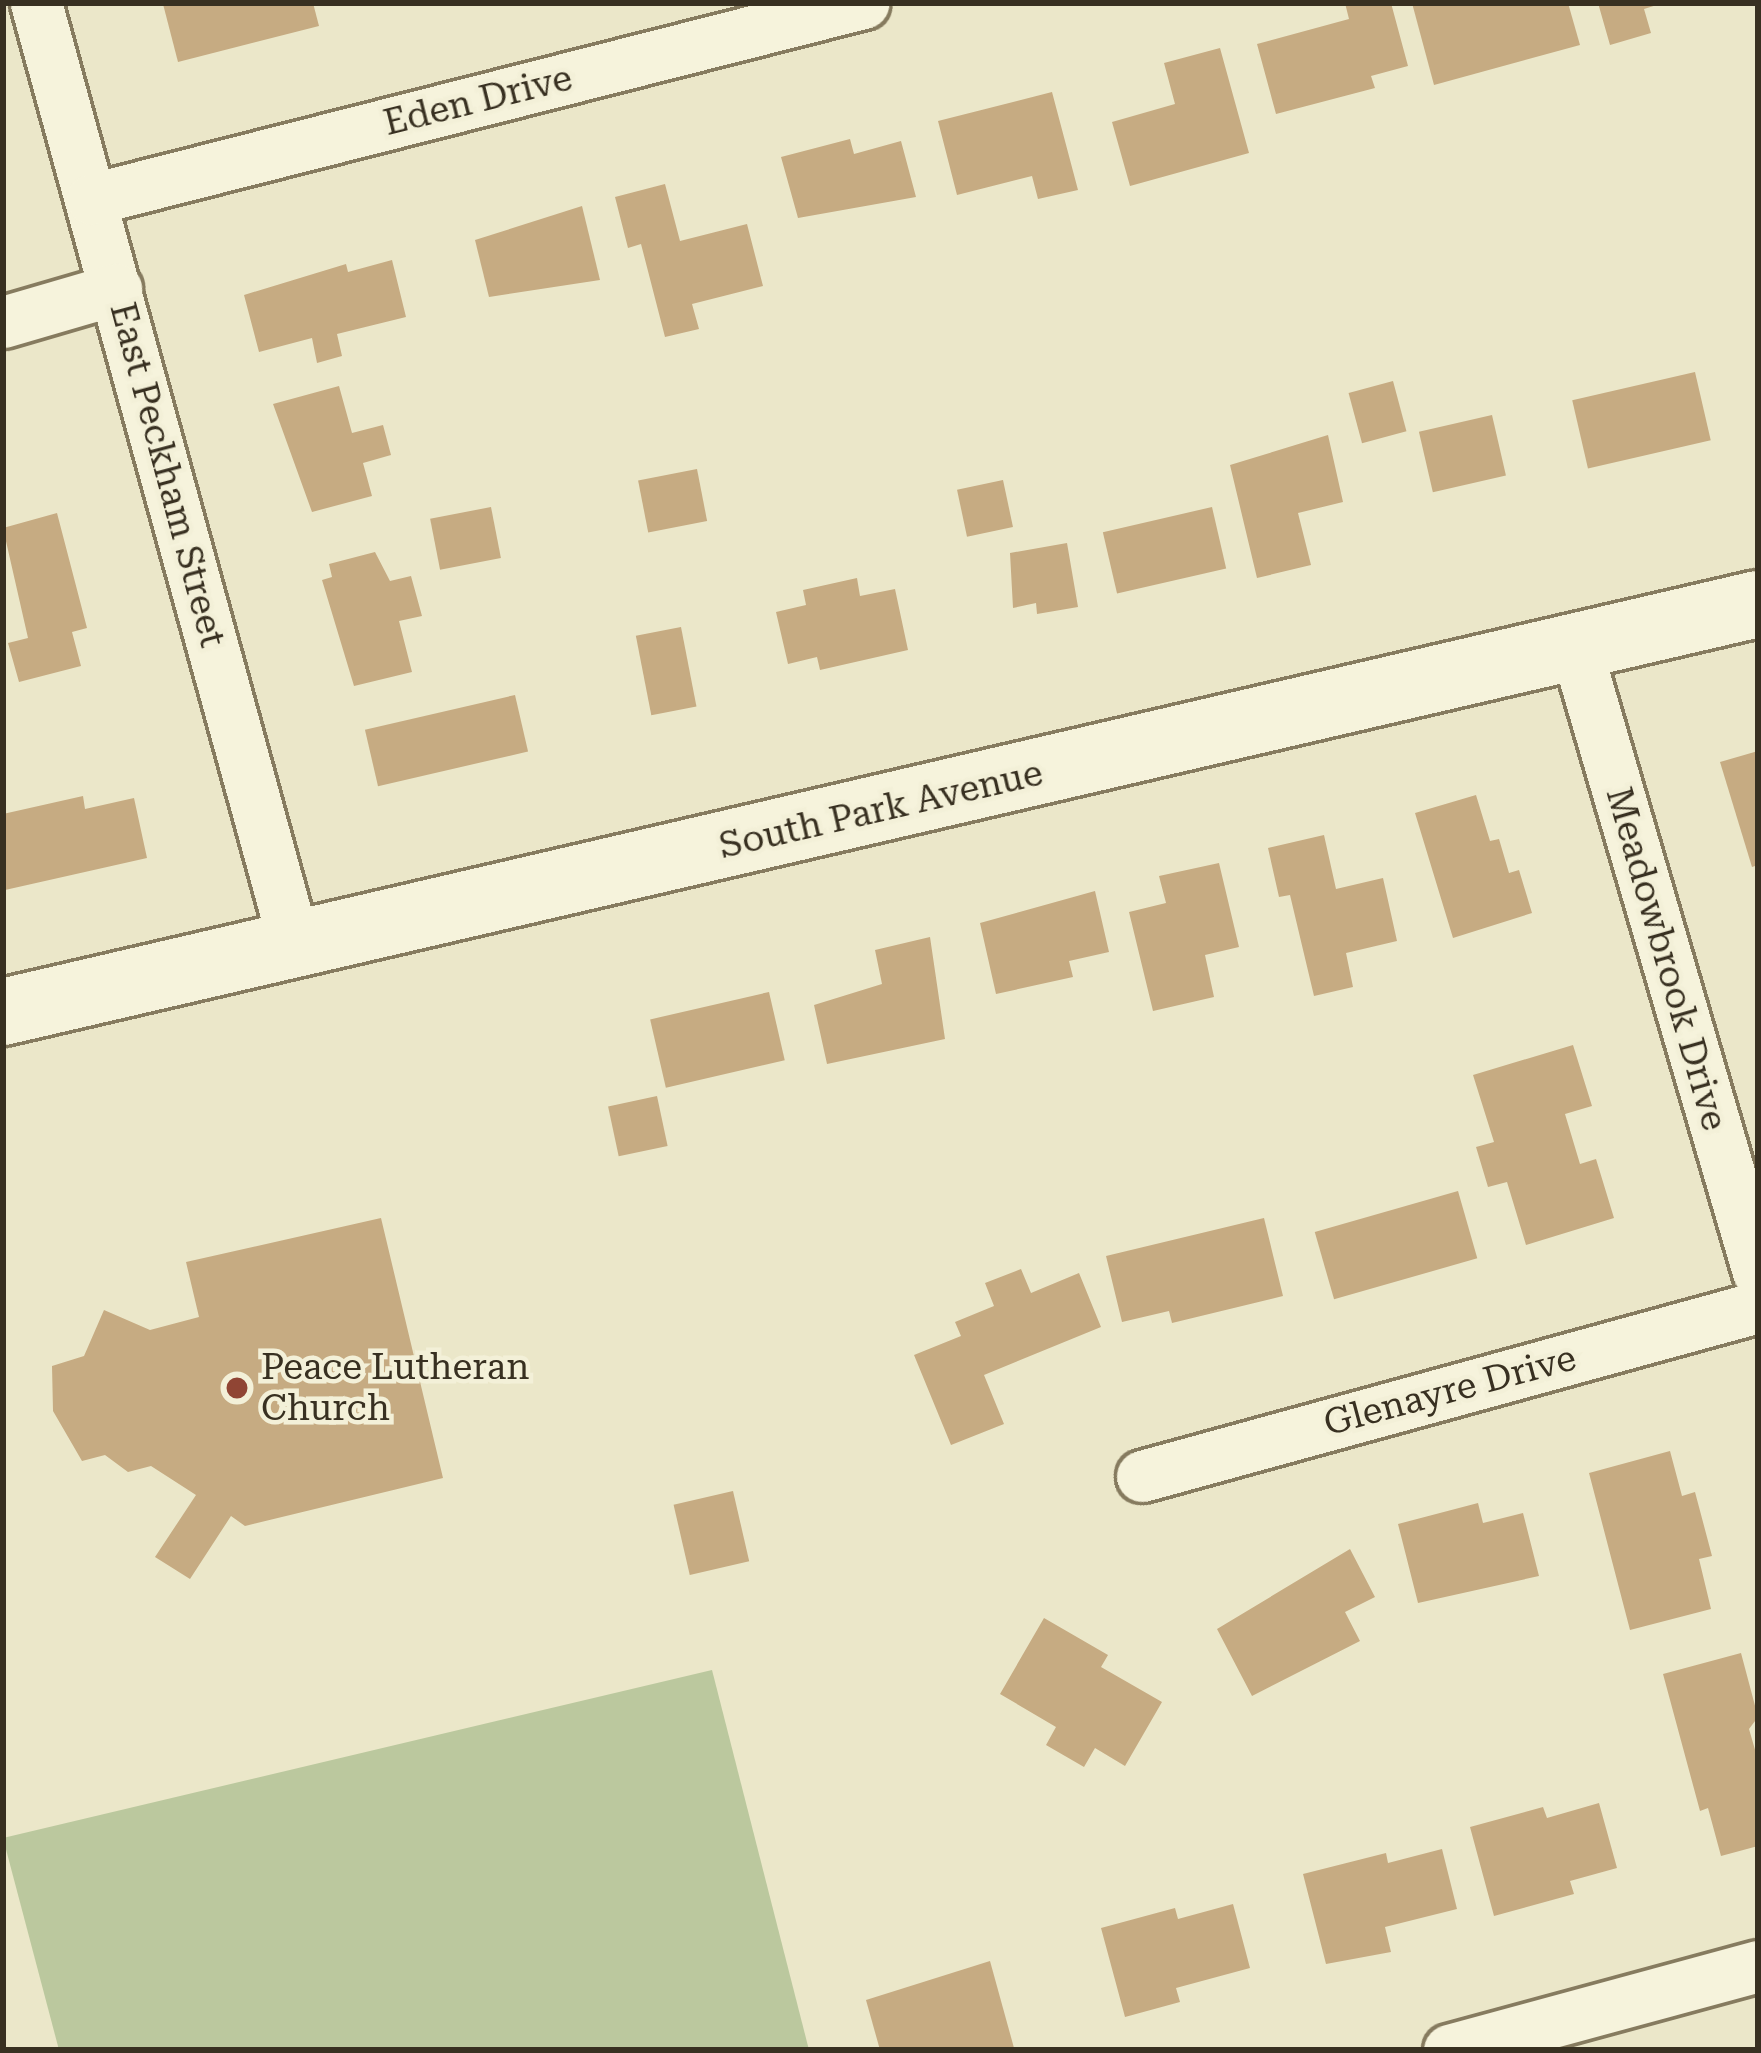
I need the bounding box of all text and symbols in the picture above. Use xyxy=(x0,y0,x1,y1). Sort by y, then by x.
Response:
street label: Eden Drive xyxy=(379,57,577,145)
street label: East Peckham Street xyxy=(100,298,234,652)
street label: South Park Avenue xyxy=(715,752,1047,868)
street label: Meadowbrook Drive xyxy=(1596,783,1736,1135)
street label: Glenayre Drive xyxy=(1319,1337,1581,1445)
place label: Peace Lutheran Church xyxy=(261,1345,529,1430)
marker: Peace Lutheran Church xyxy=(224,1375,250,1401)

